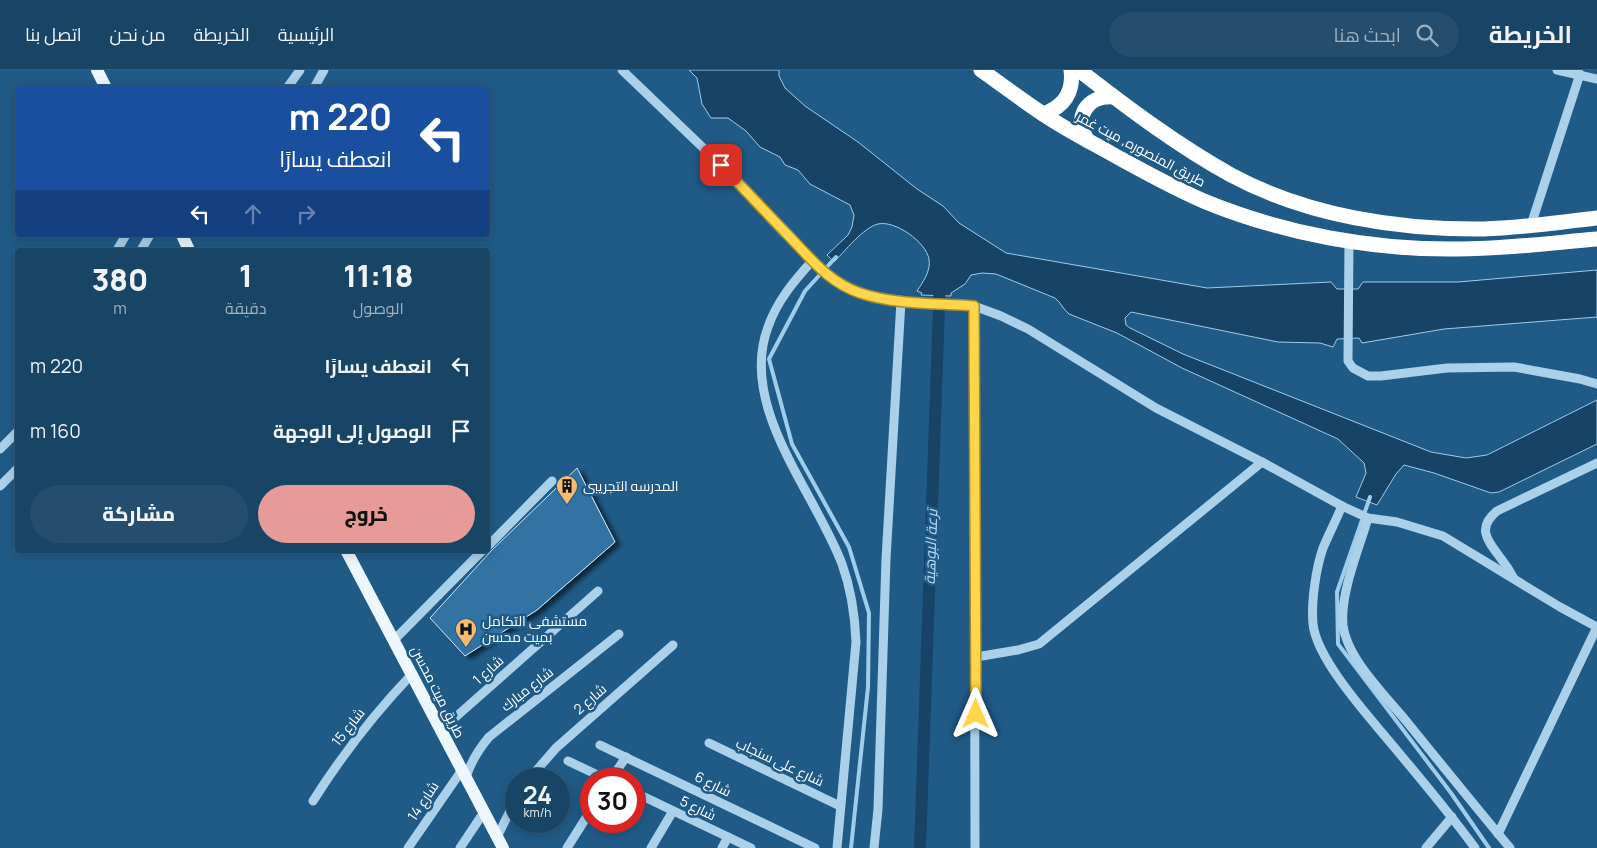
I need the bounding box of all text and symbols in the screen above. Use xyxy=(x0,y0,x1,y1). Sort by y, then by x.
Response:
search box xyxy=(1109,12,1459,57)
text: الخريطة xyxy=(1489,17,1572,50)
icon: search xyxy=(1413,21,1441,49)
text: اتصل بنا xyxy=(25,22,82,46)
text: من نحن xyxy=(110,22,166,46)
text: الخريطة xyxy=(194,22,250,46)
text: الرئيسية xyxy=(278,22,334,46)
text: ابحث هنا xyxy=(1334,22,1401,48)
text: 220 m xyxy=(289,93,392,141)
icon: left xyxy=(410,105,475,170)
street label: طريق المنصوره, ميت غمر xyxy=(1072,106,1209,191)
text: انعطف يسارًا xyxy=(279,144,392,174)
pin xyxy=(700,144,742,186)
icon: arrive xyxy=(707,151,735,179)
icon: left xyxy=(186,200,214,228)
icon: ahead xyxy=(239,200,267,228)
icon: right xyxy=(292,200,320,228)
text: 1 xyxy=(239,255,253,296)
text: 11:18 xyxy=(343,255,413,296)
text: 380 xyxy=(92,259,148,300)
text: m xyxy=(113,297,127,319)
text: دقيقة xyxy=(225,297,267,319)
text: الوصول xyxy=(353,297,404,319)
icon: left xyxy=(447,352,475,380)
text: 220 m xyxy=(30,353,83,379)
text: انعطف يسارًا xyxy=(325,353,432,379)
icon: arrive xyxy=(447,417,475,445)
text: 160 m xyxy=(30,418,81,444)
text: الوصول إلى الوجهة xyxy=(273,418,432,444)
building icon: المدرسه التجريبى xyxy=(555,474,579,505)
place label: المدرسه التجريبى xyxy=(583,476,679,495)
button: مشاركة xyxy=(30,485,248,543)
button: خروج xyxy=(258,485,475,543)
water label: ترعة البوهية xyxy=(919,506,942,585)
place label: مستشفى التكامل بميت محسن xyxy=(482,611,587,646)
hospital icon: مستشفى التكامل بميت محسن xyxy=(454,617,478,648)
street label: طريق ميت محسن xyxy=(407,642,470,741)
street label: شارع 1 xyxy=(468,651,507,689)
street label: شارع مبارك xyxy=(496,662,557,715)
street label: شارع 2 xyxy=(569,679,610,718)
position arrow xyxy=(949,687,1001,739)
street label: شارع 15 xyxy=(327,704,368,750)
street label: شارع على سنجاب xyxy=(733,733,827,790)
street label: شارع 6 xyxy=(692,767,735,801)
speed limit sign: 30 xyxy=(580,768,645,833)
street label: شارع 14 xyxy=(403,777,443,824)
text: 24 xyxy=(523,777,552,812)
street label: شارع 5 xyxy=(677,791,719,824)
text: km/h xyxy=(524,804,551,821)

